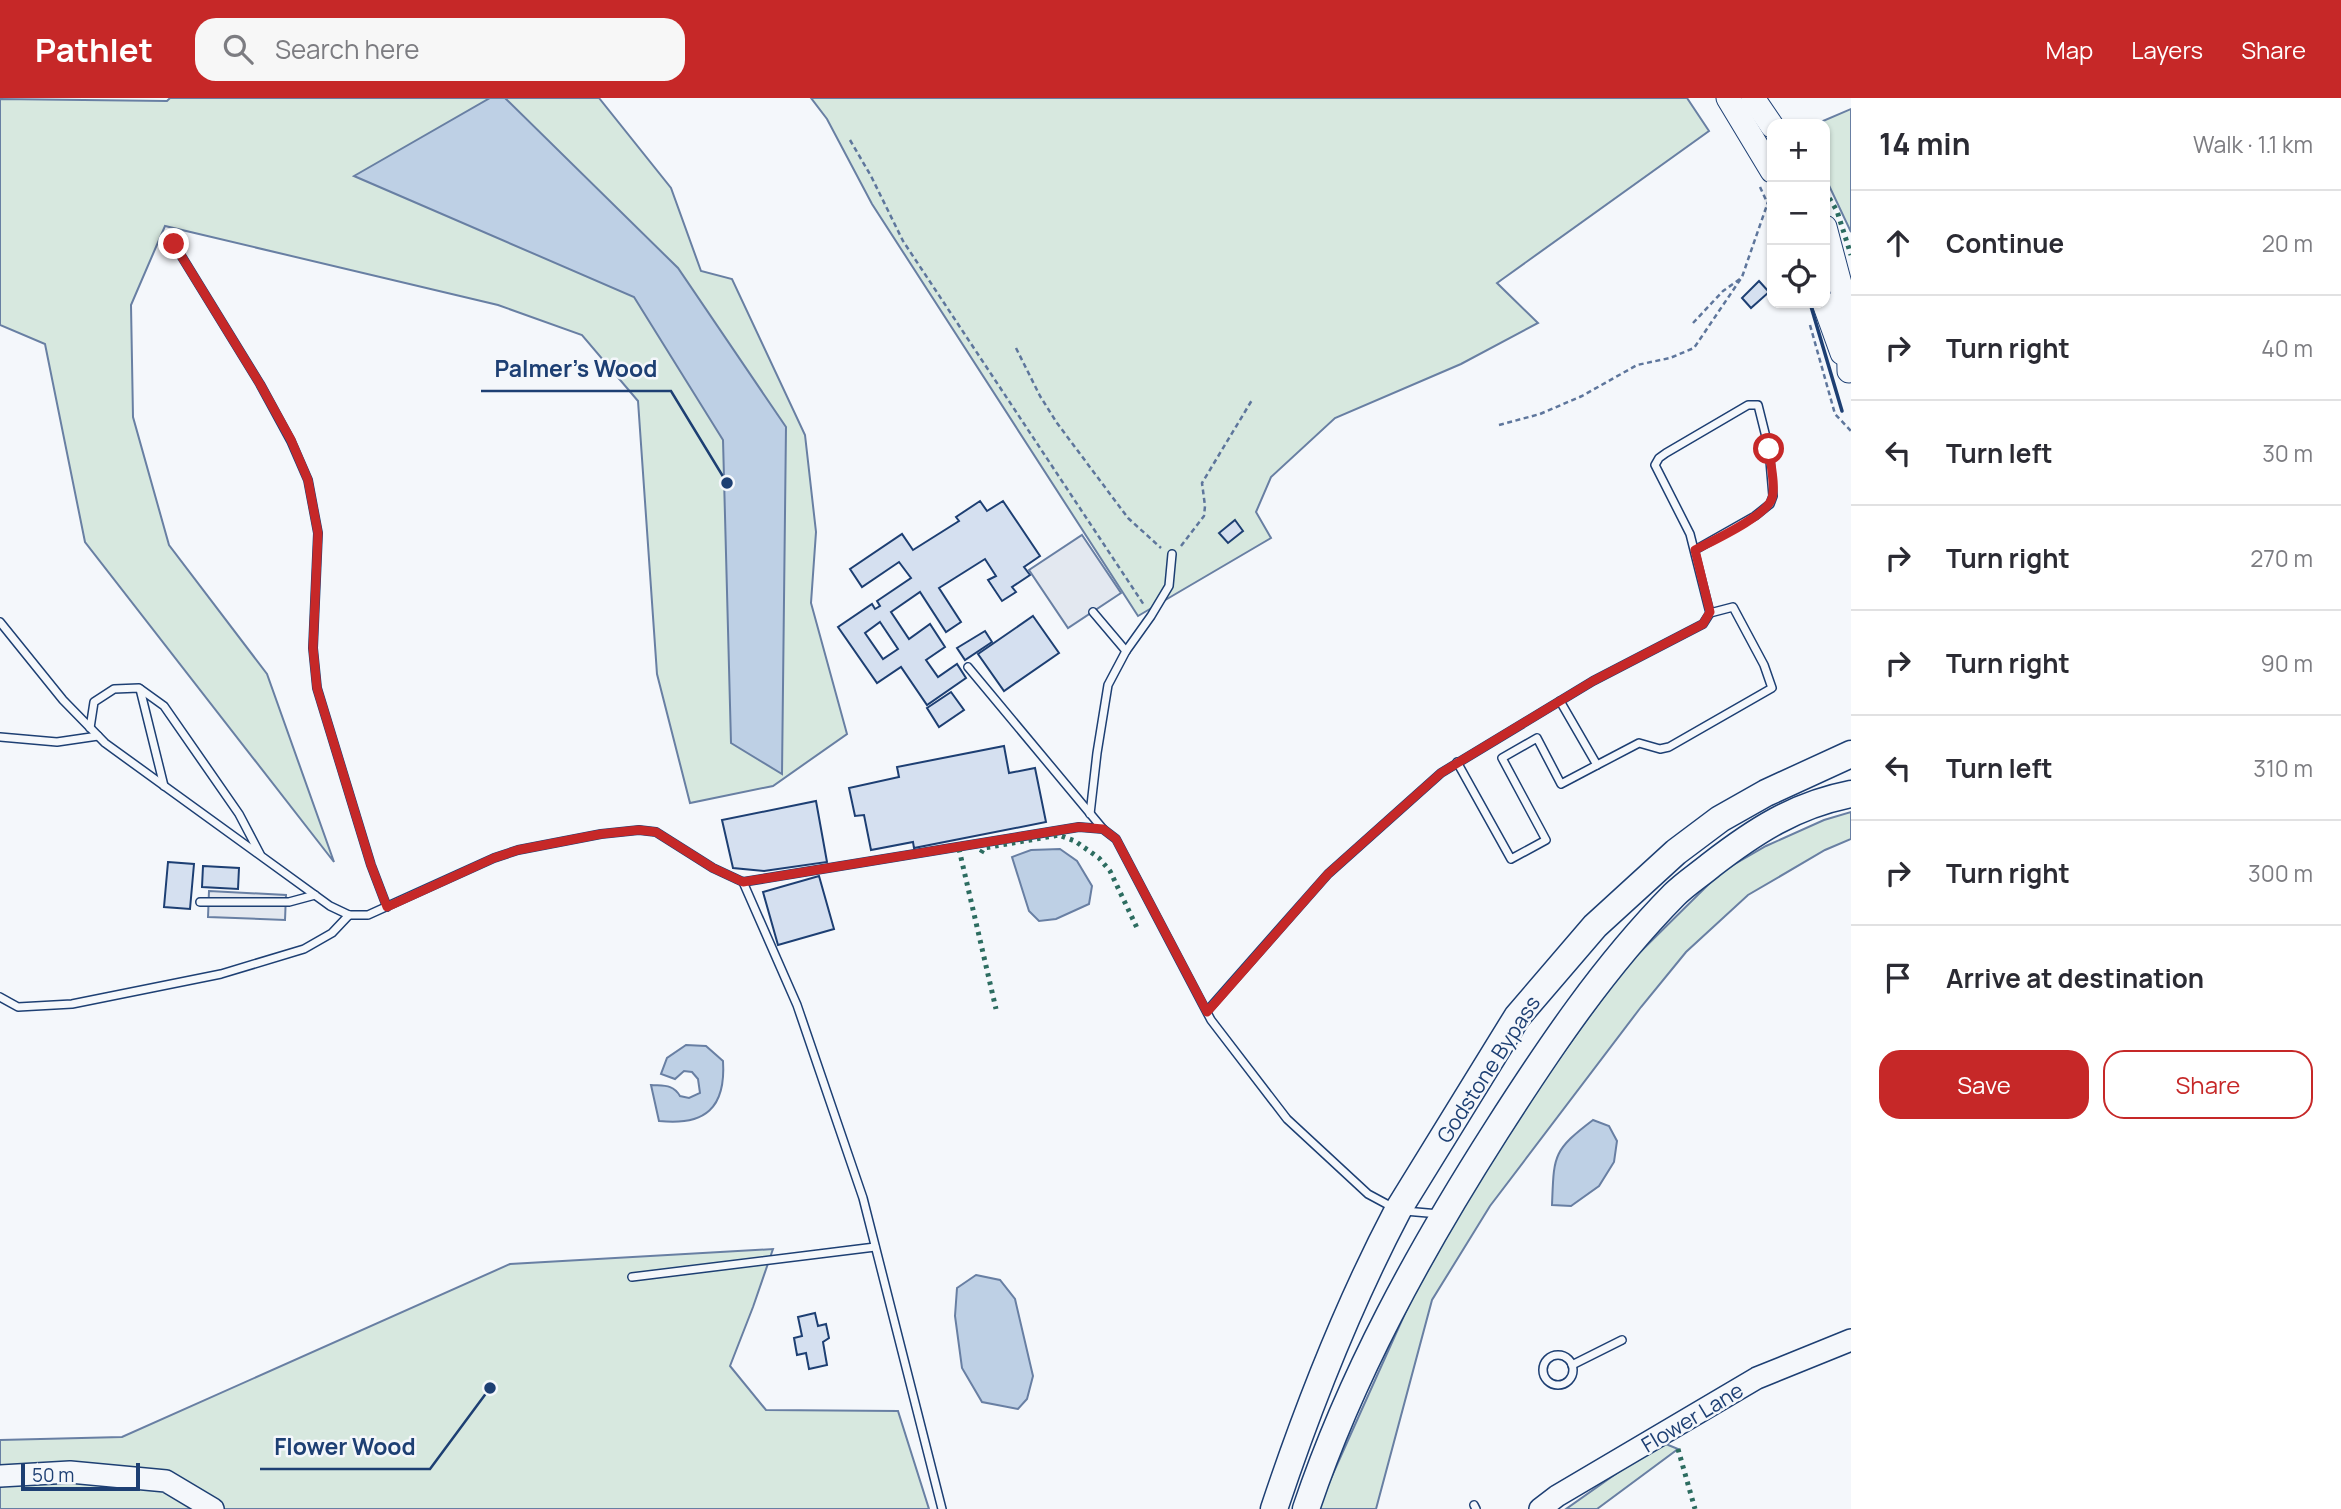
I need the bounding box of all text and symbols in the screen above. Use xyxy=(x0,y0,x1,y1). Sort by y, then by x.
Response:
search box xyxy=(195,18,685,81)
text: Pathlet xyxy=(35,27,153,72)
icon: search xyxy=(219,30,257,68)
text: Search here xyxy=(275,31,420,67)
text: Map xyxy=(2046,33,2093,66)
text: Layers xyxy=(2131,33,2203,66)
text: Share xyxy=(2241,33,2306,66)
map controls xyxy=(1767,119,1830,308)
button: + xyxy=(1767,119,1830,182)
text: 14 min xyxy=(1879,123,1971,164)
text: Walk · 1.1 km xyxy=(2193,128,2313,160)
button: − xyxy=(1767,182,1830,245)
icon: ahead xyxy=(1879,224,1917,262)
text: Continue xyxy=(1946,225,2064,261)
text: 20 m xyxy=(2262,227,2313,259)
route end xyxy=(158,228,189,259)
button: locate xyxy=(1767,245,1830,308)
icon: right xyxy=(1879,329,1917,367)
text: Turn right xyxy=(1946,330,2070,366)
text: 40 m xyxy=(2261,332,2313,364)
callout: Palmer's Wood xyxy=(481,347,671,391)
text: Palmer's Wood xyxy=(494,352,658,384)
route start xyxy=(1753,433,1784,464)
icon: left xyxy=(1879,434,1917,472)
text: Turn left xyxy=(1946,435,2053,471)
text: 30 m xyxy=(2262,437,2313,469)
icon: right xyxy=(1879,539,1917,577)
text: Turn right xyxy=(1946,540,2070,576)
text: 270 m xyxy=(2250,542,2313,574)
icon: right xyxy=(1879,644,1917,682)
text: Turn right xyxy=(1946,645,2070,681)
text: 90 m xyxy=(2261,647,2313,679)
icon: left xyxy=(1879,749,1917,787)
text: Turn left xyxy=(1946,750,2053,786)
text: 310 m xyxy=(2253,752,2313,784)
icon: right xyxy=(1879,854,1917,892)
text: Turn right xyxy=(1946,855,2070,891)
text: 300 m xyxy=(2248,857,2313,889)
icon: arrive xyxy=(1879,959,1917,997)
text: Arrive at destination xyxy=(1946,960,2204,996)
street label: Godstone Bypass xyxy=(1430,990,1546,1148)
button: Save xyxy=(1879,1050,2089,1119)
button: Share xyxy=(2103,1050,2313,1119)
street label: Flower Lane xyxy=(1636,1376,1748,1458)
callout: Flower Wood xyxy=(260,1425,430,1469)
text: Flower Wood xyxy=(274,1430,416,1462)
scale bar xyxy=(21,1460,140,1492)
text: 50 m xyxy=(32,1462,74,1488)

